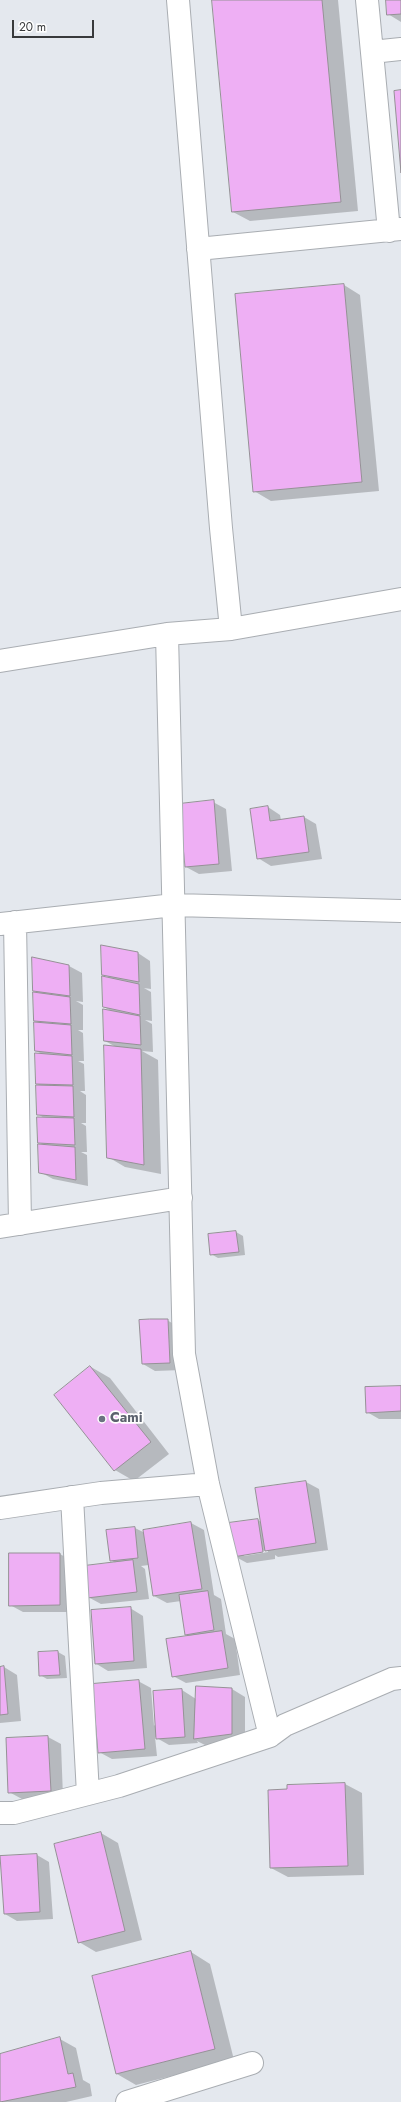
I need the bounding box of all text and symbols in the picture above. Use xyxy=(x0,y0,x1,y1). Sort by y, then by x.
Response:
scale bar xyxy=(14,12,96,38)
text: 20 m xyxy=(19,18,46,36)
place label: Cami xyxy=(110,1411,143,1427)
marker: Cami xyxy=(97,1414,107,1424)

